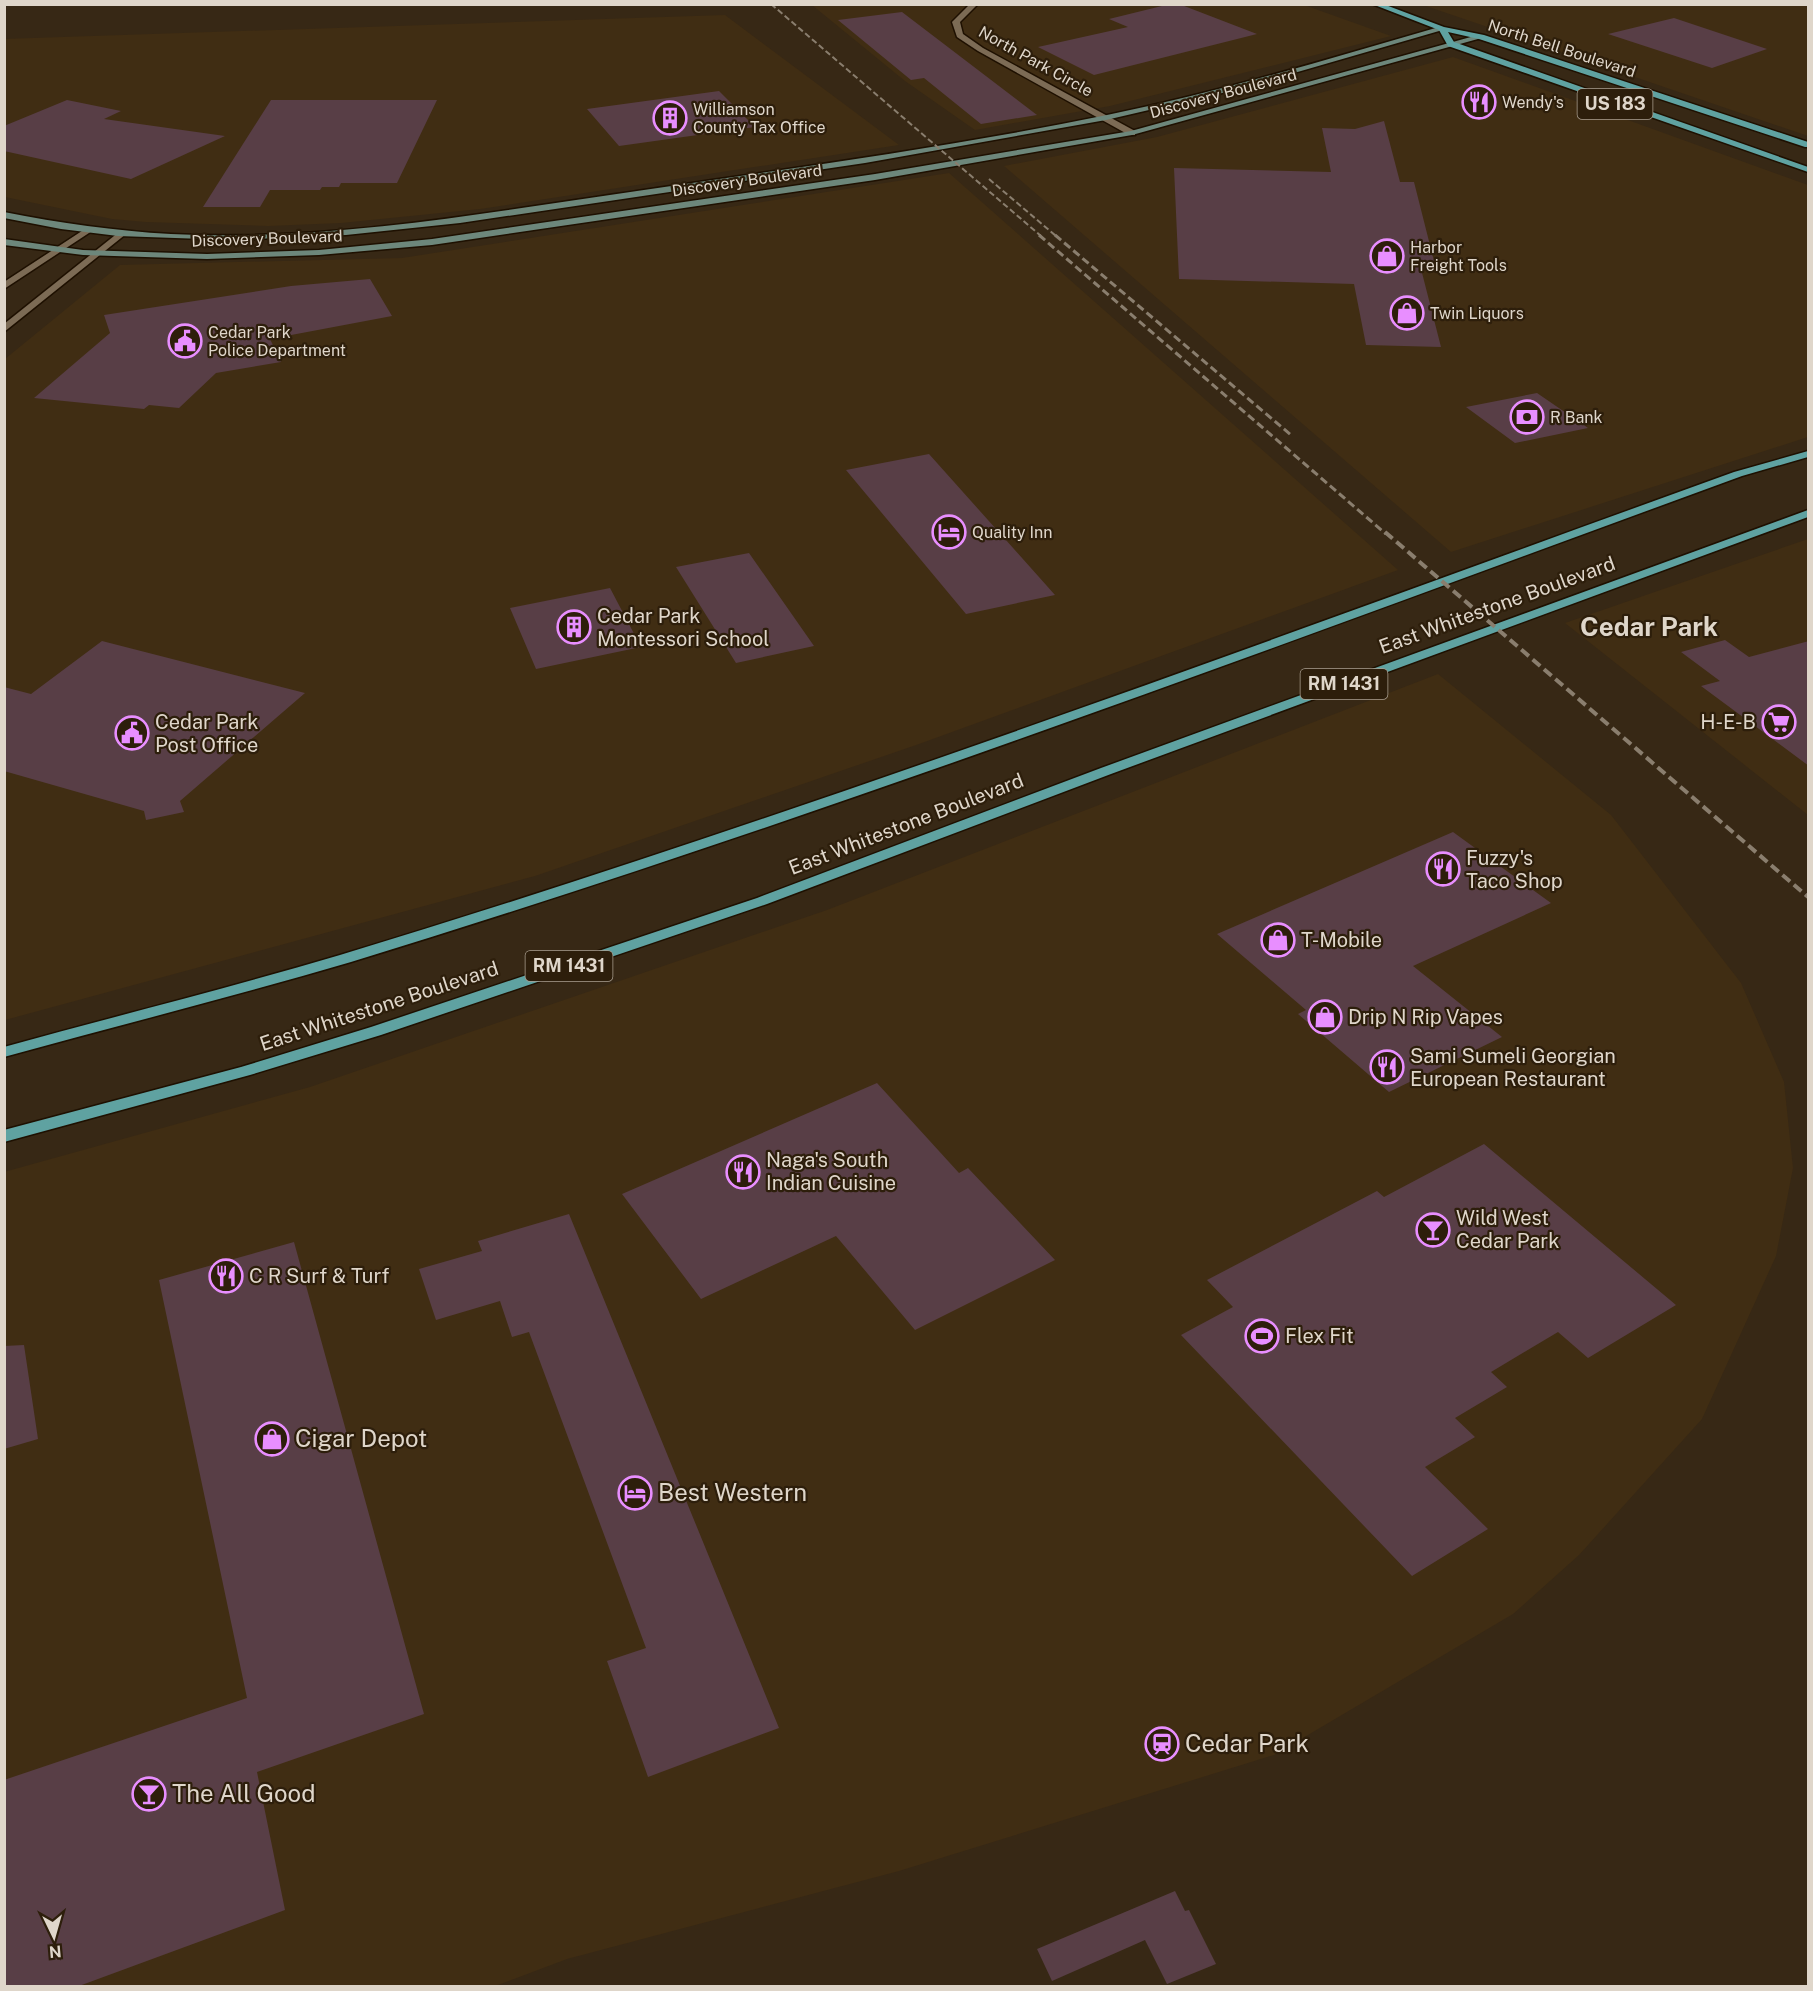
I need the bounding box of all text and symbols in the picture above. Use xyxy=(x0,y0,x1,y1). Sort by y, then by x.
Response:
street label: North Bell Boulevard xyxy=(1485,16,1638,81)
street label: North Park Circle xyxy=(975,22,1096,101)
street label: Discovery Boulevard xyxy=(1148,65,1299,122)
restaurant icon: Wendy's xyxy=(1461,84,1497,120)
road number: US 183 xyxy=(1578,89,1652,119)
place label: Wendy's xyxy=(1502,93,1564,112)
building icon: Williamson County Tax Office xyxy=(652,100,688,136)
place label: Williamson County Tax Office xyxy=(693,100,826,137)
street label: Discovery Boulevard xyxy=(671,161,823,200)
street label: Discovery Boulevard xyxy=(191,226,343,251)
shop icon: Harbor Freight Tools xyxy=(1369,238,1405,274)
place label: Harbor Freight Tools xyxy=(1410,238,1507,275)
shop icon: Twin Liquors xyxy=(1389,295,1425,331)
place label: Twin Liquors xyxy=(1430,304,1524,323)
public building icon: Cedar Park Police Department xyxy=(167,323,203,359)
place label: Cedar Park Police Department xyxy=(208,323,346,360)
bank icon: R Bank xyxy=(1509,399,1545,435)
place label: R Bank xyxy=(1550,408,1603,427)
hotel icon: Quality Inn xyxy=(931,514,967,550)
place label: Quality Inn xyxy=(972,523,1052,542)
street label: East Whitestone Boulevard xyxy=(1376,551,1618,659)
place label: Cedar Park Montessori School xyxy=(597,604,769,651)
building icon: Cedar Park Montessori School xyxy=(556,609,592,645)
district label: Cedar Park xyxy=(1580,611,1718,642)
road number: RM 1431 xyxy=(1300,669,1388,699)
supermarket icon: H-E-B xyxy=(1761,704,1797,740)
place label: Cedar Park Post Office xyxy=(155,710,258,757)
place label: H-E-B xyxy=(1700,710,1756,734)
public building icon: Cedar Park Post Office xyxy=(114,715,150,751)
street label: East Whitestone Boulevard xyxy=(785,768,1027,880)
place label: Fuzzy's Taco Shop xyxy=(1466,846,1563,893)
restaurant icon: Fuzzy's Taco Shop xyxy=(1425,851,1461,887)
shop icon: T-Mobile xyxy=(1260,922,1296,958)
place label: T-Mobile xyxy=(1301,928,1382,952)
road number: RM 1431 xyxy=(526,951,612,981)
street label: East Whitestone Boulevard xyxy=(257,956,501,1056)
shop icon: Drip N Rip Vapes xyxy=(1307,999,1343,1035)
place label: Drip N Rip Vapes xyxy=(1348,1005,1503,1029)
place label: Sami Sumeli Georgian European Restaurant xyxy=(1410,1044,1616,1091)
restaurant icon: Sami Sumeli Georgian European Restaurant xyxy=(1369,1049,1405,1085)
place label: Naga's South Indian Cuisine xyxy=(766,1148,896,1195)
restaurant icon: Naga's South Indian Cuisine xyxy=(725,1154,761,1190)
place label: Wild West Cedar Park xyxy=(1456,1206,1559,1253)
bar icon: Wild West Cedar Park xyxy=(1415,1212,1451,1248)
restaurant icon: C R Surf & Turf xyxy=(208,1258,244,1294)
place label: C R Surf & Turf xyxy=(249,1264,389,1288)
sports icon: Flex Fit xyxy=(1244,1318,1280,1354)
place label: Flex Fit xyxy=(1285,1324,1354,1348)
shop icon: Cigar Depot xyxy=(254,1421,290,1457)
place label: Cigar Depot xyxy=(295,1424,427,1452)
hotel icon: Best Western xyxy=(617,1475,653,1511)
place label: Best Western xyxy=(658,1478,807,1506)
station icon: Cedar Park xyxy=(1144,1726,1180,1762)
place label: Cedar Park xyxy=(1185,1729,1309,1757)
bar icon: The All Good xyxy=(131,1776,167,1812)
place label: The All Good xyxy=(172,1779,315,1807)
north arrow xyxy=(24,1907,84,1967)
text: N xyxy=(48,1941,62,1961)

